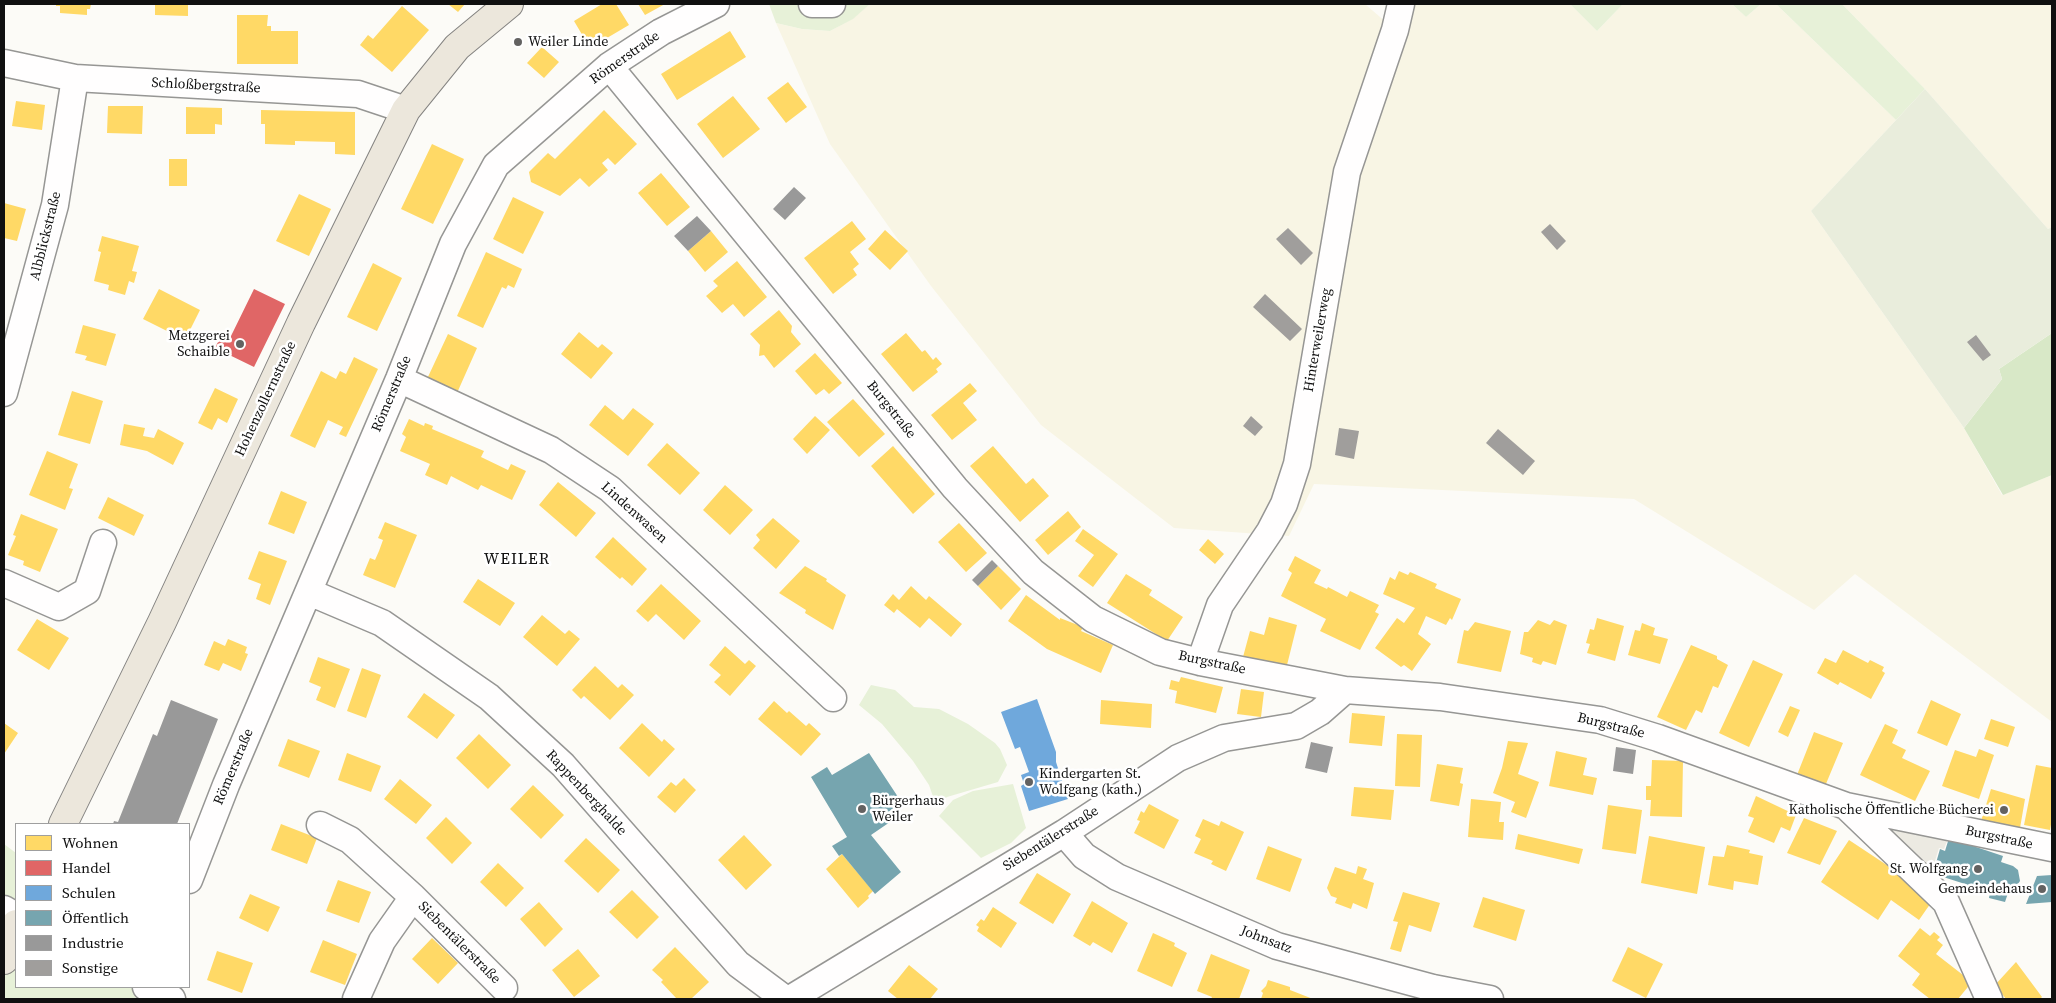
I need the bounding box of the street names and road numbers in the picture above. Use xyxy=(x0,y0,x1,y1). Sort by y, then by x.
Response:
street label: Römerstraße xyxy=(587,28,663,88)
street label: Schloßbergstraße xyxy=(151,75,261,97)
street label: Albblickstraße xyxy=(27,190,65,282)
street label: Hinterweilerweg xyxy=(1301,287,1335,393)
street label: Hohenzollernstraße xyxy=(232,339,300,459)
street label: Römerstraße xyxy=(368,353,416,435)
street label: Burgstraße xyxy=(863,378,919,442)
street label: Lindenwasen xyxy=(597,479,671,547)
street label: Burgstraße xyxy=(1177,648,1247,678)
street label: Burgstraße xyxy=(1576,710,1646,742)
street label: Römerstraße xyxy=(210,726,258,808)
street label: Rappenberghalde xyxy=(542,747,630,839)
street label: Siebentälerstraße xyxy=(1000,803,1102,875)
street label: Burgstraße xyxy=(1964,823,2034,853)
street label: Siebentälerstraße xyxy=(414,898,504,988)
street label: Johnsatz xyxy=(1238,923,1294,957)

